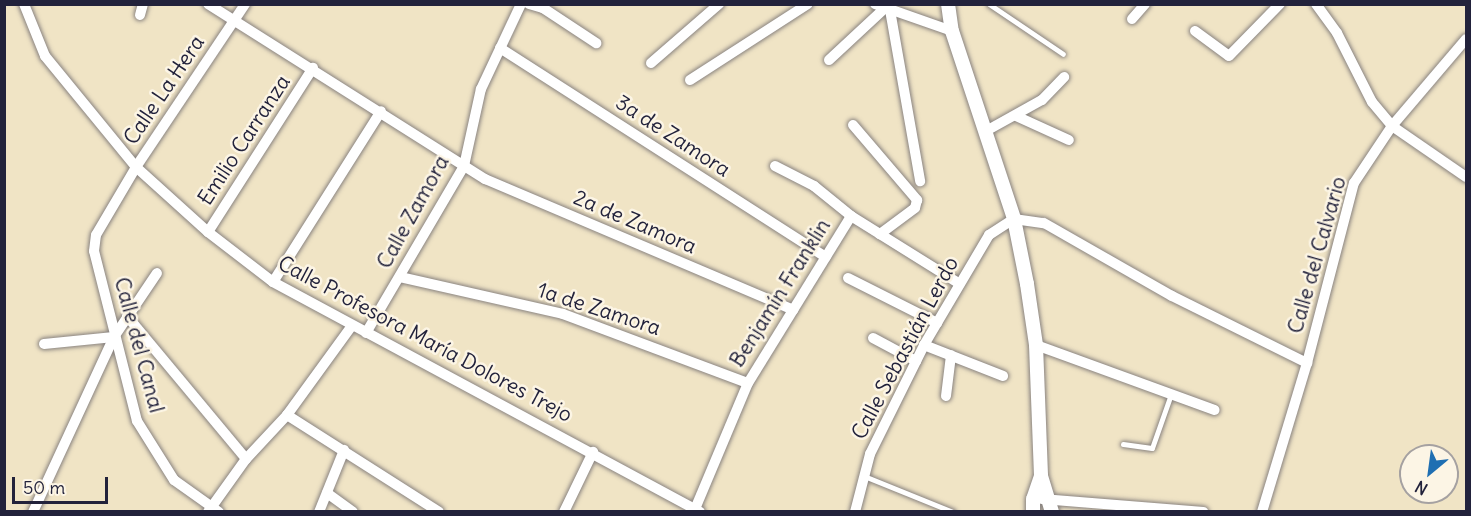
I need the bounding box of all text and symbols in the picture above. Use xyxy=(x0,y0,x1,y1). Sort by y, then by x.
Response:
street label: Calle La Hera xyxy=(118,31,210,149)
street label: Emilio Carranza xyxy=(193,70,295,210)
street label: 3a de Zamora xyxy=(611,90,735,182)
street label: Calle Zamora xyxy=(372,151,454,273)
street label: Calle del Calvario xyxy=(1283,174,1351,336)
street label: 2a de Zamora xyxy=(570,185,700,259)
street label: Benjamín Franklin xyxy=(724,214,836,372)
street label: Calle Profesora María Dolores Trejo xyxy=(273,250,577,428)
street label: Calle Sebastián Lerdo xyxy=(846,252,964,444)
street label: Calle del Canal xyxy=(109,275,169,415)
street label: 1a de Zamora xyxy=(534,277,664,341)
north arrow xyxy=(1399,444,1459,504)
scale bar xyxy=(15,465,111,503)
text: 50 m xyxy=(23,476,65,499)
text: N xyxy=(1412,477,1431,499)

